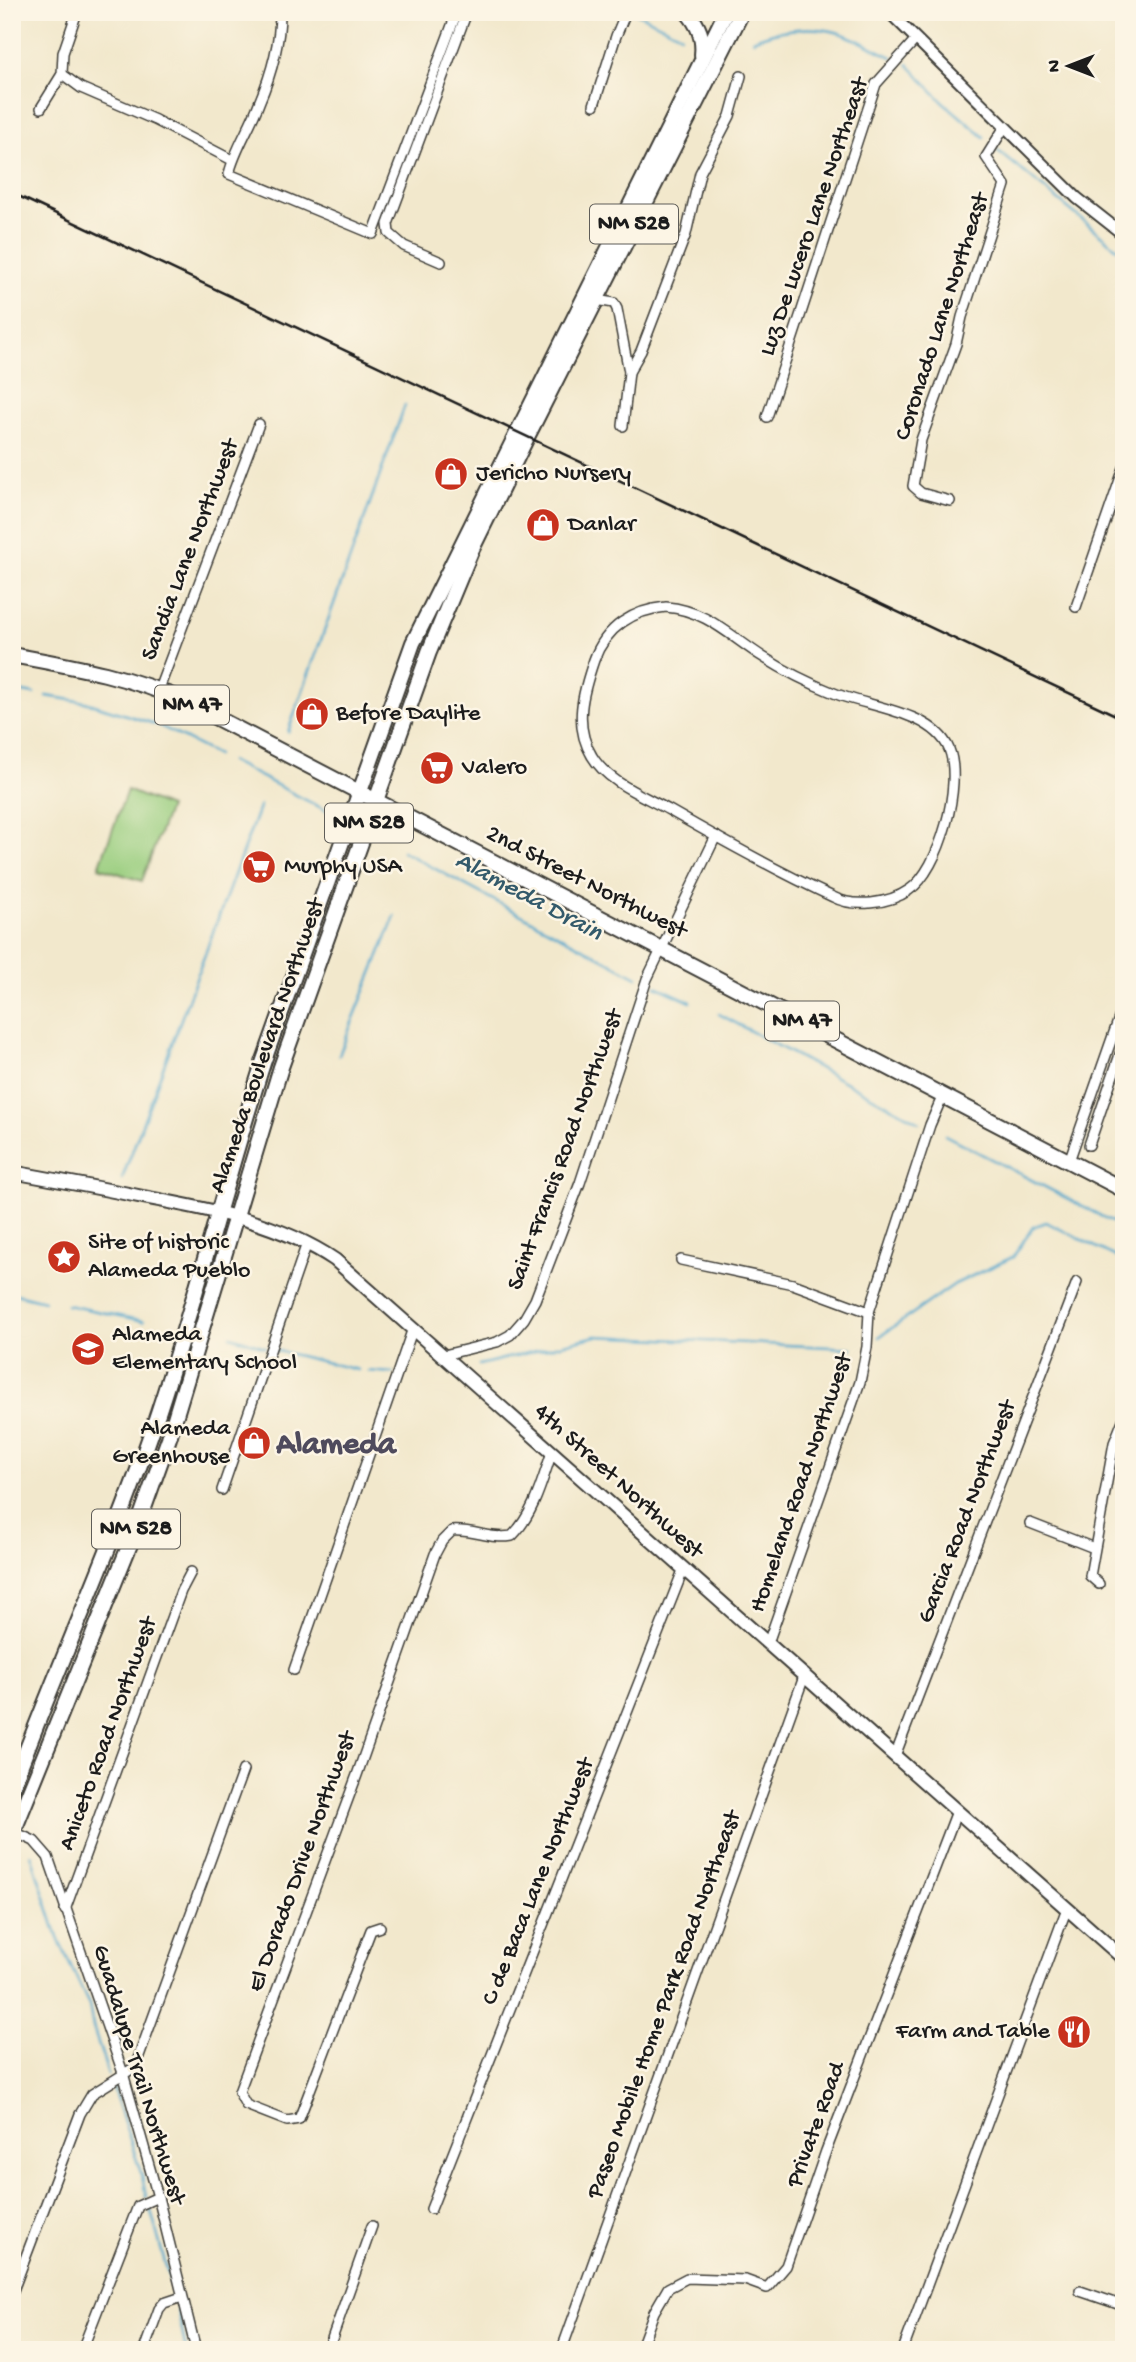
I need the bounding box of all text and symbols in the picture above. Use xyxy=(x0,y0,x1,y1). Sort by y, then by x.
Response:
north arrow xyxy=(1034,32,1104,102)
text: N xyxy=(1044,60,1067,72)
street label: Luz De Lucero Lane Northeast xyxy=(754,72,877,360)
street label: Coronado Lane Northeast xyxy=(889,187,997,444)
road number: NM 528 xyxy=(590,204,678,244)
street label: Sandia Lane Northwest xyxy=(135,433,247,665)
shop icon: Jericho Nursery xyxy=(432,455,470,493)
place label: Jericho Nursery xyxy=(476,460,631,489)
shop icon: Danlar xyxy=(524,506,562,544)
place label: Danlar xyxy=(566,511,638,540)
road number: NM 47 xyxy=(155,685,229,724)
shop icon: Before Daylite xyxy=(293,695,331,733)
place label: Before Daylite xyxy=(335,700,481,729)
supermarket icon: Valero xyxy=(418,749,456,787)
place label: Valero xyxy=(461,754,527,783)
road number: NM 528 xyxy=(325,804,413,842)
street label: 2nd Street Northwest xyxy=(481,820,693,947)
water label: Alameda Drain xyxy=(449,846,607,950)
supermarket icon: Murphy USA xyxy=(240,848,278,886)
place label: Murphy USA xyxy=(284,853,404,882)
street label: Alameda Boulevard Northwest xyxy=(204,893,333,1197)
road number: NM 47 xyxy=(765,1002,839,1040)
street label: Saint Francis Road Northwest xyxy=(502,1003,631,1294)
place label: Site of historic Alameda Pueblo xyxy=(88,1229,251,1286)
place icon: Site of historic Alameda Pueblo xyxy=(45,1238,83,1276)
place label: Alameda Elementary School xyxy=(112,1321,297,1378)
school or university icon: Alameda Elementary School xyxy=(69,1330,107,1368)
street label: Homeland Road Northwest xyxy=(744,1347,861,1616)
street label: Garcia Road Northwest xyxy=(912,1394,1025,1628)
street label: 4th Street Northwest xyxy=(527,1398,710,1567)
place label: Alameda Greenhouse xyxy=(112,1415,231,1472)
shop icon: Alameda Greenhouse xyxy=(235,1424,273,1462)
district label: Alameda xyxy=(275,1427,398,1465)
road number: NM 528 xyxy=(92,1510,180,1548)
street label: Aniceto Road Northwest xyxy=(53,1611,165,1855)
street label: El Dorado Drive Northwest xyxy=(242,1726,364,1996)
street label: C de Baca Lane Northwest xyxy=(476,1752,603,2010)
street label: Paseo Mobile Home Park Road Northeast xyxy=(581,1805,750,2204)
street label: Guadalupe Trail Northwest xyxy=(85,1942,192,2210)
restaurant icon: Farm and Table xyxy=(1055,2013,1093,2051)
place label: Farm and Table xyxy=(895,2018,1051,2047)
street label: Private Road xyxy=(781,2057,854,2193)

